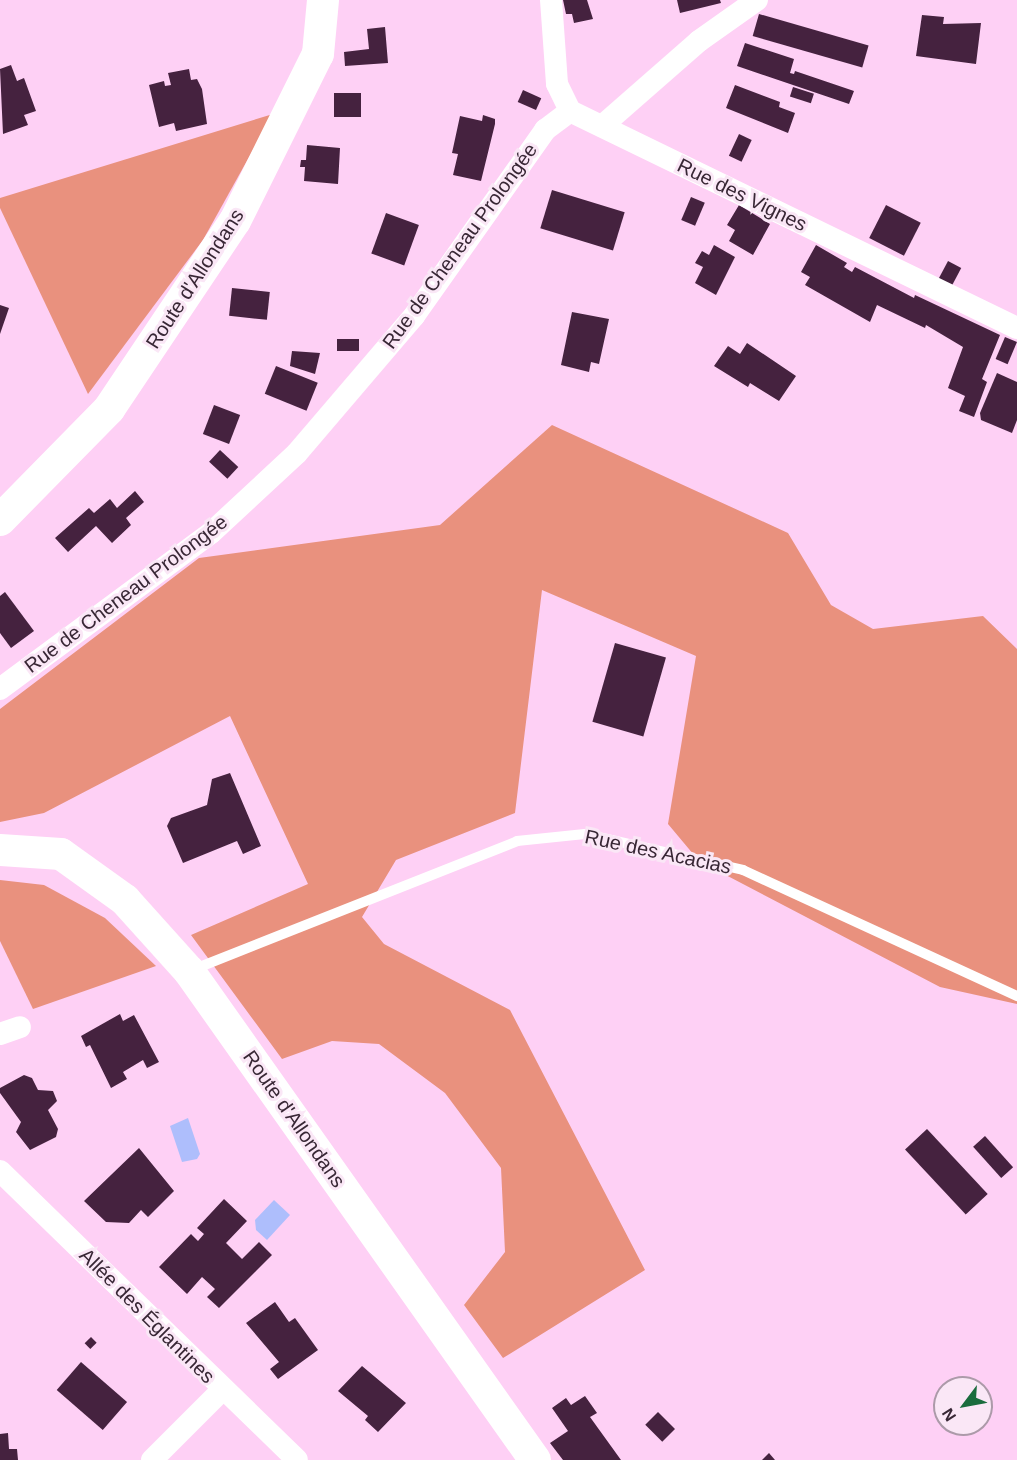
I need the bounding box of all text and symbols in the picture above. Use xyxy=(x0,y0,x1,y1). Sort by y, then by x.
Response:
street label: Rue de Cheneau Prolongée xyxy=(377,139,543,353)
street label: Rue des Vignes xyxy=(673,153,811,237)
street label: Route d'Allondans xyxy=(141,205,249,353)
street label: Rue de Cheneau Prolongée xyxy=(20,510,232,678)
street label: Rue des Acacias xyxy=(582,825,734,879)
street label: Route d'Allondans xyxy=(238,1046,350,1192)
street label: Allée des Églantines xyxy=(74,1243,220,1389)
north arrow xyxy=(933,1376,993,1436)
text: N xyxy=(939,1405,959,1424)

